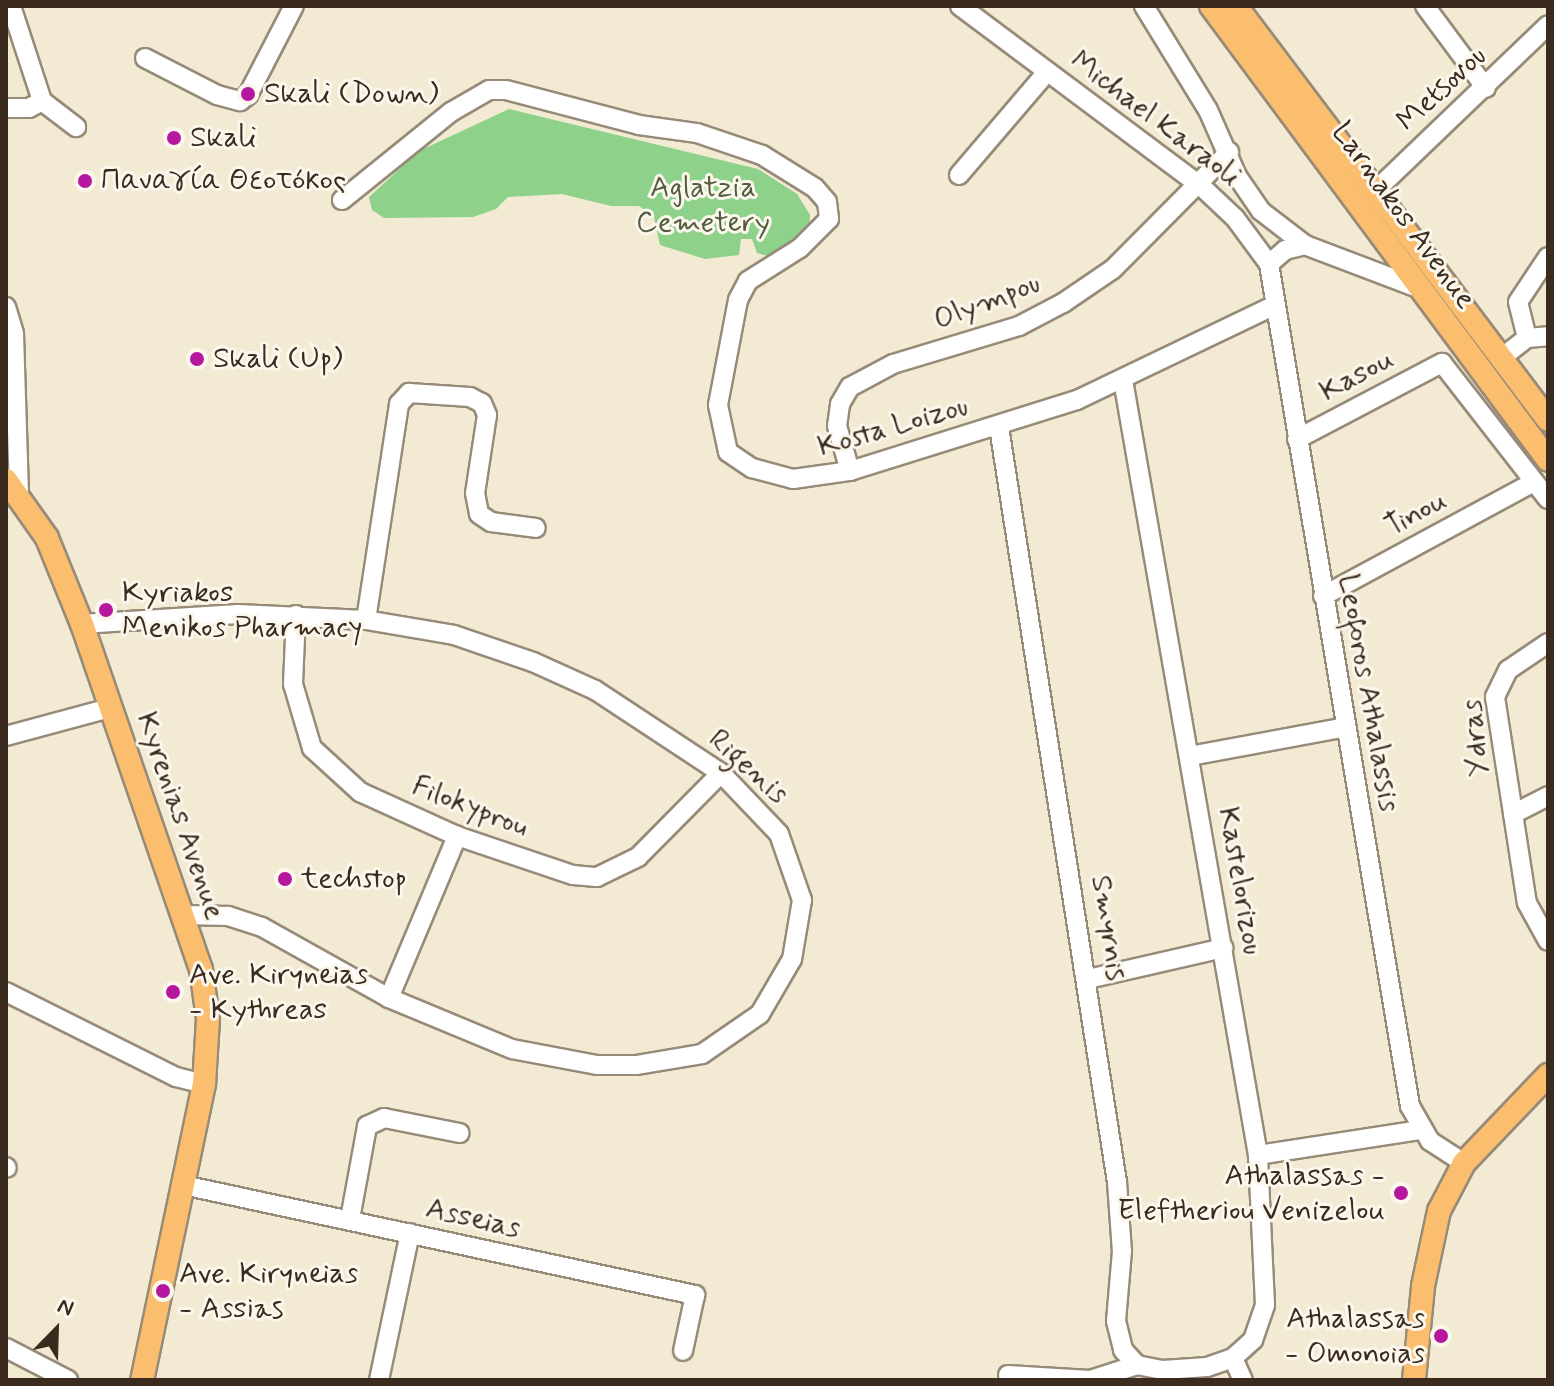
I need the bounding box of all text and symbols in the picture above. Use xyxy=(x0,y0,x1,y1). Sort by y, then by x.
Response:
street label: Metsovou xyxy=(1390,38,1494,140)
street label: Michael Karaoli xyxy=(1065,45,1245,193)
place label: Skali (Down) xyxy=(264,76,439,112)
marker: Skali (Down) xyxy=(239,85,257,103)
street label: Larnakos Avenue xyxy=(1323,115,1483,317)
place label: Skali xyxy=(190,120,256,156)
marker: Skali xyxy=(165,129,183,147)
place label: Παναγία Θεοτόκος xyxy=(101,163,346,199)
park label: Aglatzia Cemetery xyxy=(636,170,770,240)
marker: Παναγία Θεοτόκος xyxy=(76,172,94,190)
street label: Olympou xyxy=(929,265,1045,339)
place label: Skali (Up) xyxy=(213,341,343,377)
street label: Kasou xyxy=(1314,342,1400,410)
marker: Skali (Up) xyxy=(188,350,206,368)
street label: Kosta Loizou xyxy=(812,388,974,466)
street label: Tinou xyxy=(1379,483,1453,545)
street label: Leoforos Athalassis xyxy=(1329,571,1407,815)
place label: Kyriakos Menikos Pharmacy xyxy=(122,575,362,646)
marker: Kyriakos Menikos Pharmacy xyxy=(97,601,115,619)
street label: Ydras xyxy=(1455,698,1497,778)
street label: Kyrenias Avenue xyxy=(127,707,233,925)
street label: Rigenis xyxy=(700,722,796,812)
street label: Filokyprou xyxy=(407,768,533,846)
street label: Kastelorizou xyxy=(1209,804,1271,958)
place label: techstop xyxy=(301,861,407,897)
marker: techstop xyxy=(276,870,294,888)
street label: Smyrnis xyxy=(1082,873,1134,983)
place label: Ave. Kiryneias - Kythreas xyxy=(189,957,368,1028)
marker: Ave. Kiryneias - Kythreas xyxy=(164,983,182,1001)
place label: Athalassas - Eleftheriou Venizelou xyxy=(1124,1158,1385,1228)
marker: Athalassas - Eleftheriou Venizelou xyxy=(1392,1184,1410,1202)
street label: Asseias xyxy=(422,1191,524,1247)
place label: Ave. Kiryneias - Assias xyxy=(179,1256,358,1326)
marker: Ave. Kiryneias - Assias xyxy=(154,1282,172,1300)
north arrow xyxy=(16,1290,96,1370)
text: N xyxy=(53,1292,78,1324)
place label: Athalassas - Omonoias xyxy=(1285,1301,1425,1372)
marker: Athalassas - Omonoias xyxy=(1432,1327,1450,1345)

